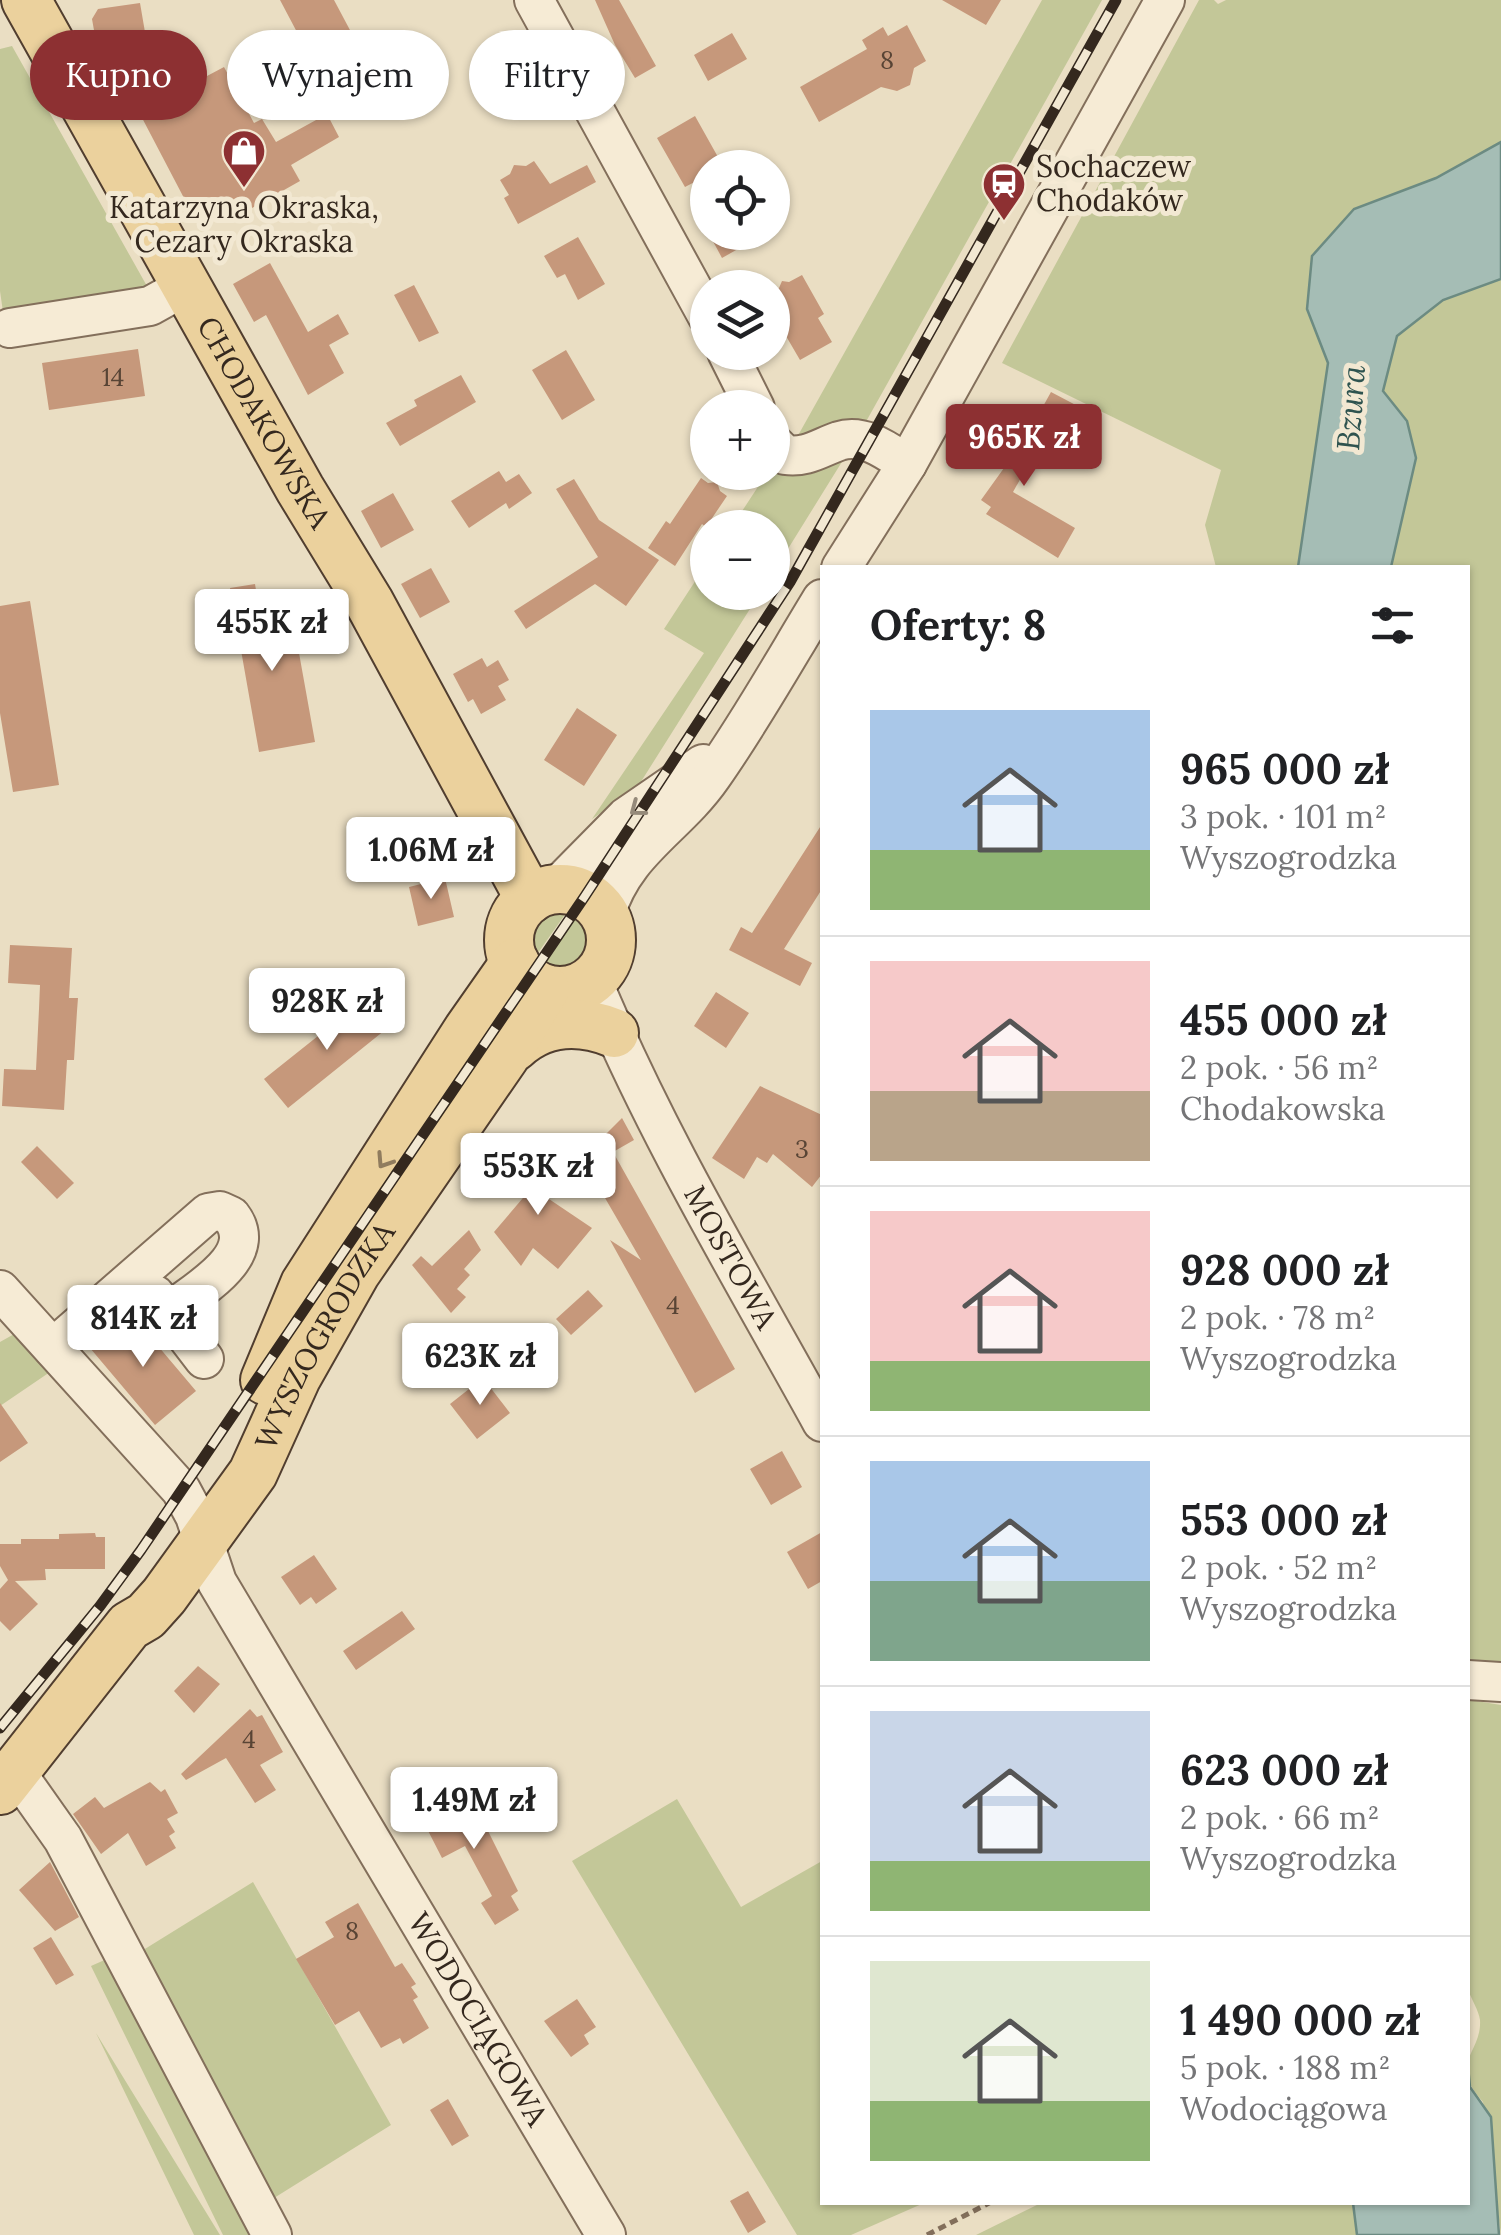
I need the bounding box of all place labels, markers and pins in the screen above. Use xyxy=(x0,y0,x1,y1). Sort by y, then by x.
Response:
shop icon: Katarzyna Okraska, Cezary Okraska xyxy=(221,128,267,189)
place label: Sochaczew Chodaków xyxy=(1036,147,1191,219)
station icon: Sochaczew Chodaków xyxy=(981,161,1027,222)
place label: Katarzyna Okraska, Cezary Okraska xyxy=(109,188,379,261)
pin: 965K zł xyxy=(932,404,1116,489)
pin: 455K zł xyxy=(180,589,364,674)
pin: 1.06M zł xyxy=(328,817,534,902)
pin: 928K zł xyxy=(235,968,419,1053)
pin: 553K zł xyxy=(446,1133,630,1218)
pin: 814K zł xyxy=(51,1285,235,1370)
pin: 623K zł xyxy=(388,1323,572,1408)
pin: 1.49M zł xyxy=(371,1767,577,1852)

